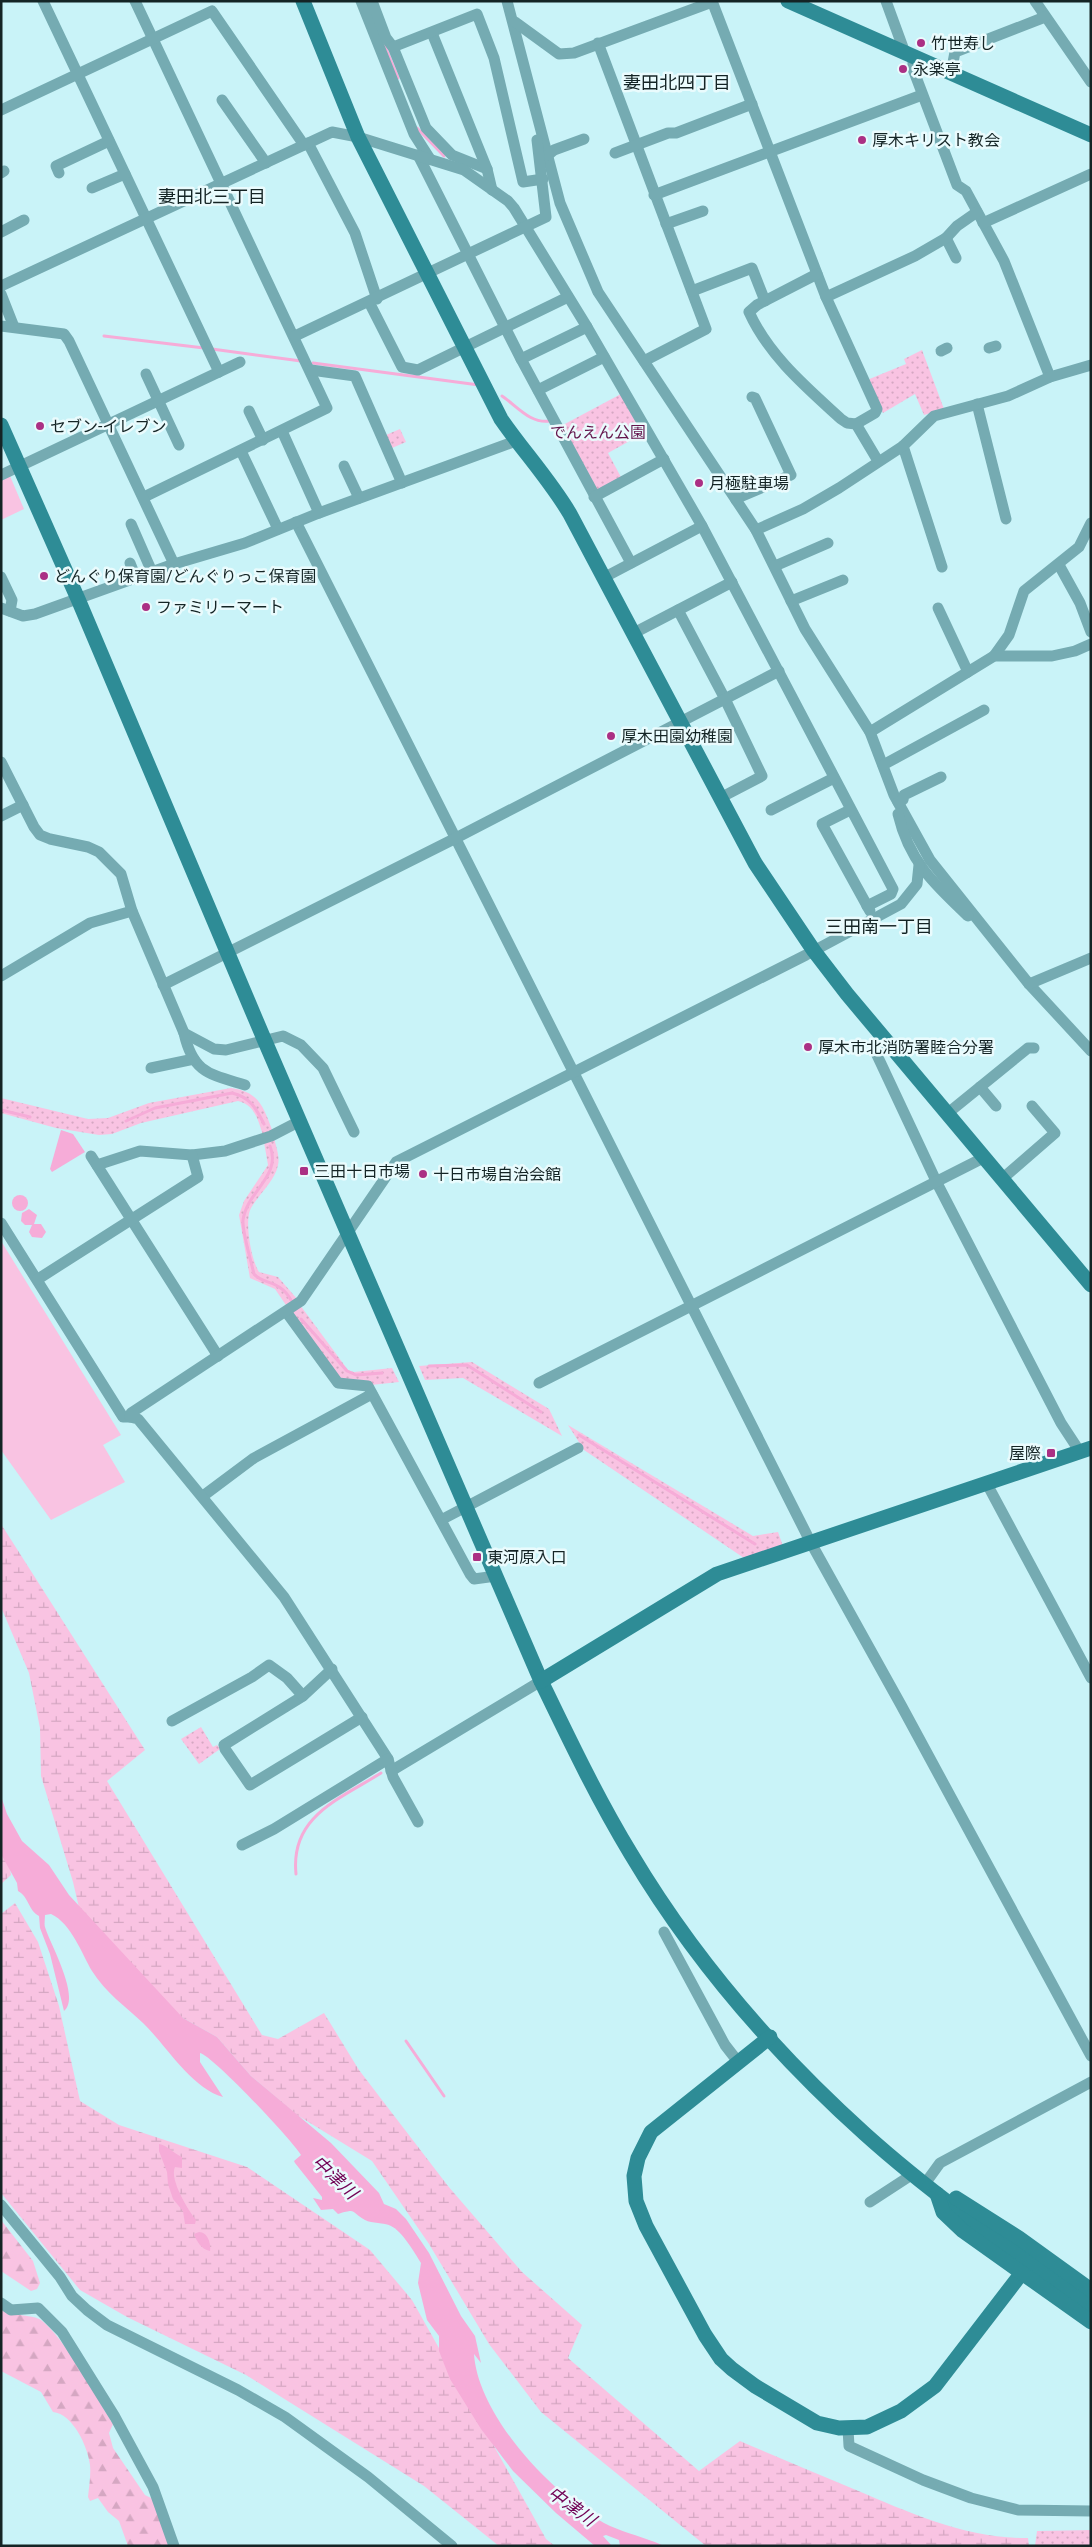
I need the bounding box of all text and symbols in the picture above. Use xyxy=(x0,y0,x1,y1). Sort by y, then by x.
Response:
place label: 竹世寿し xyxy=(931,34,995,53)
marker: 竹世寿し xyxy=(915,37,927,49)
place label: 永楽亭 xyxy=(913,60,961,79)
marker: 永楽亭 xyxy=(897,63,909,75)
district label: 妻田北四丁目 xyxy=(623,72,731,93)
place label: 厚木キリスト教会 xyxy=(872,131,1000,150)
marker: 厚木キリスト教会 xyxy=(856,134,868,146)
district label: 妻田北三丁目 xyxy=(158,186,266,207)
place label: セブン-イレブン xyxy=(50,417,166,436)
marker: セブン-イレブン xyxy=(34,420,46,432)
park label: でんえん公園 xyxy=(550,423,646,442)
place label: 月極駐車場 xyxy=(709,474,789,493)
marker: 月極駐車場 xyxy=(693,477,705,489)
place label: どんぐり保育園/どんぐりっこ保育園 xyxy=(54,567,317,586)
marker: どんぐり保育園/どんぐりっこ保育園 xyxy=(38,570,50,582)
place label: ファミリーマート xyxy=(156,598,284,617)
marker: ファミリーマート xyxy=(140,601,152,613)
place label: 厚木田園幼稚園 xyxy=(621,727,733,746)
marker: 厚木田園幼稚園 xyxy=(605,730,617,742)
district label: 三田南一丁目 xyxy=(825,916,933,937)
place label: 厚木市北消防署睦合分署 xyxy=(818,1038,994,1057)
marker: 厚木市北消防署睦合分署 xyxy=(802,1041,814,1053)
place label: 三田十日市場 xyxy=(314,1162,410,1181)
marker: 三田十日市場 xyxy=(298,1165,310,1177)
place label: 十日市場自治会館 xyxy=(433,1165,561,1184)
marker: 十日市場自治会館 xyxy=(417,1168,429,1180)
place label: 屋際 xyxy=(1009,1444,1041,1463)
marker: 屋際 xyxy=(1045,1447,1057,1459)
place label: 東河原入口 xyxy=(487,1548,567,1567)
marker: 東河原入口 xyxy=(471,1551,483,1563)
water label: 中津川 xyxy=(308,2151,363,2204)
water label: 中津川 xyxy=(544,2482,602,2532)

